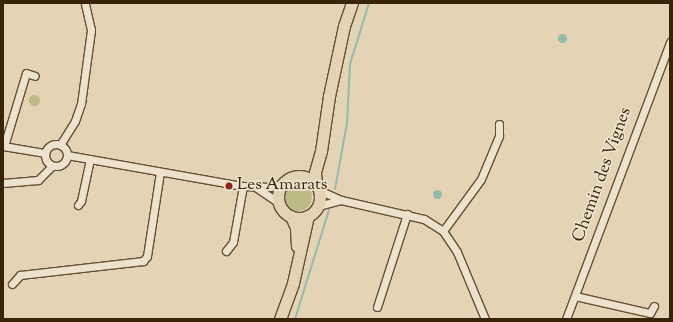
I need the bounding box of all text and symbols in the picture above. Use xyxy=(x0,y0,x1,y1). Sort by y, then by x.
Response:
street label: Chemin des Vignes xyxy=(569,105,637,245)
place label: Les Amarats xyxy=(237,176,327,196)
marker: Les Amarats xyxy=(224,181,234,191)

